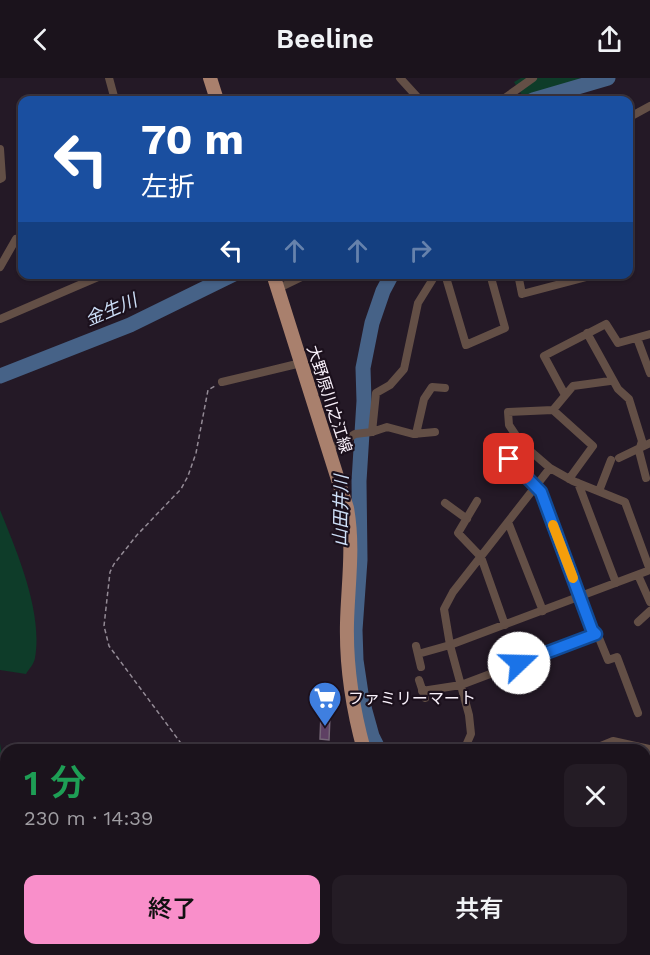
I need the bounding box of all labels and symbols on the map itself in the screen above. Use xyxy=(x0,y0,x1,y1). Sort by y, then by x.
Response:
water label: 金生川 xyxy=(82,289,142,330)
street label: 大野原川之江線 xyxy=(303,343,356,455)
pin xyxy=(483,433,534,484)
water label: 山田井川 xyxy=(329,473,352,547)
position arrow xyxy=(487,631,551,695)
supermarket icon: ファミリーマート xyxy=(307,680,343,727)
place label: ファミリーマート xyxy=(348,689,476,708)

